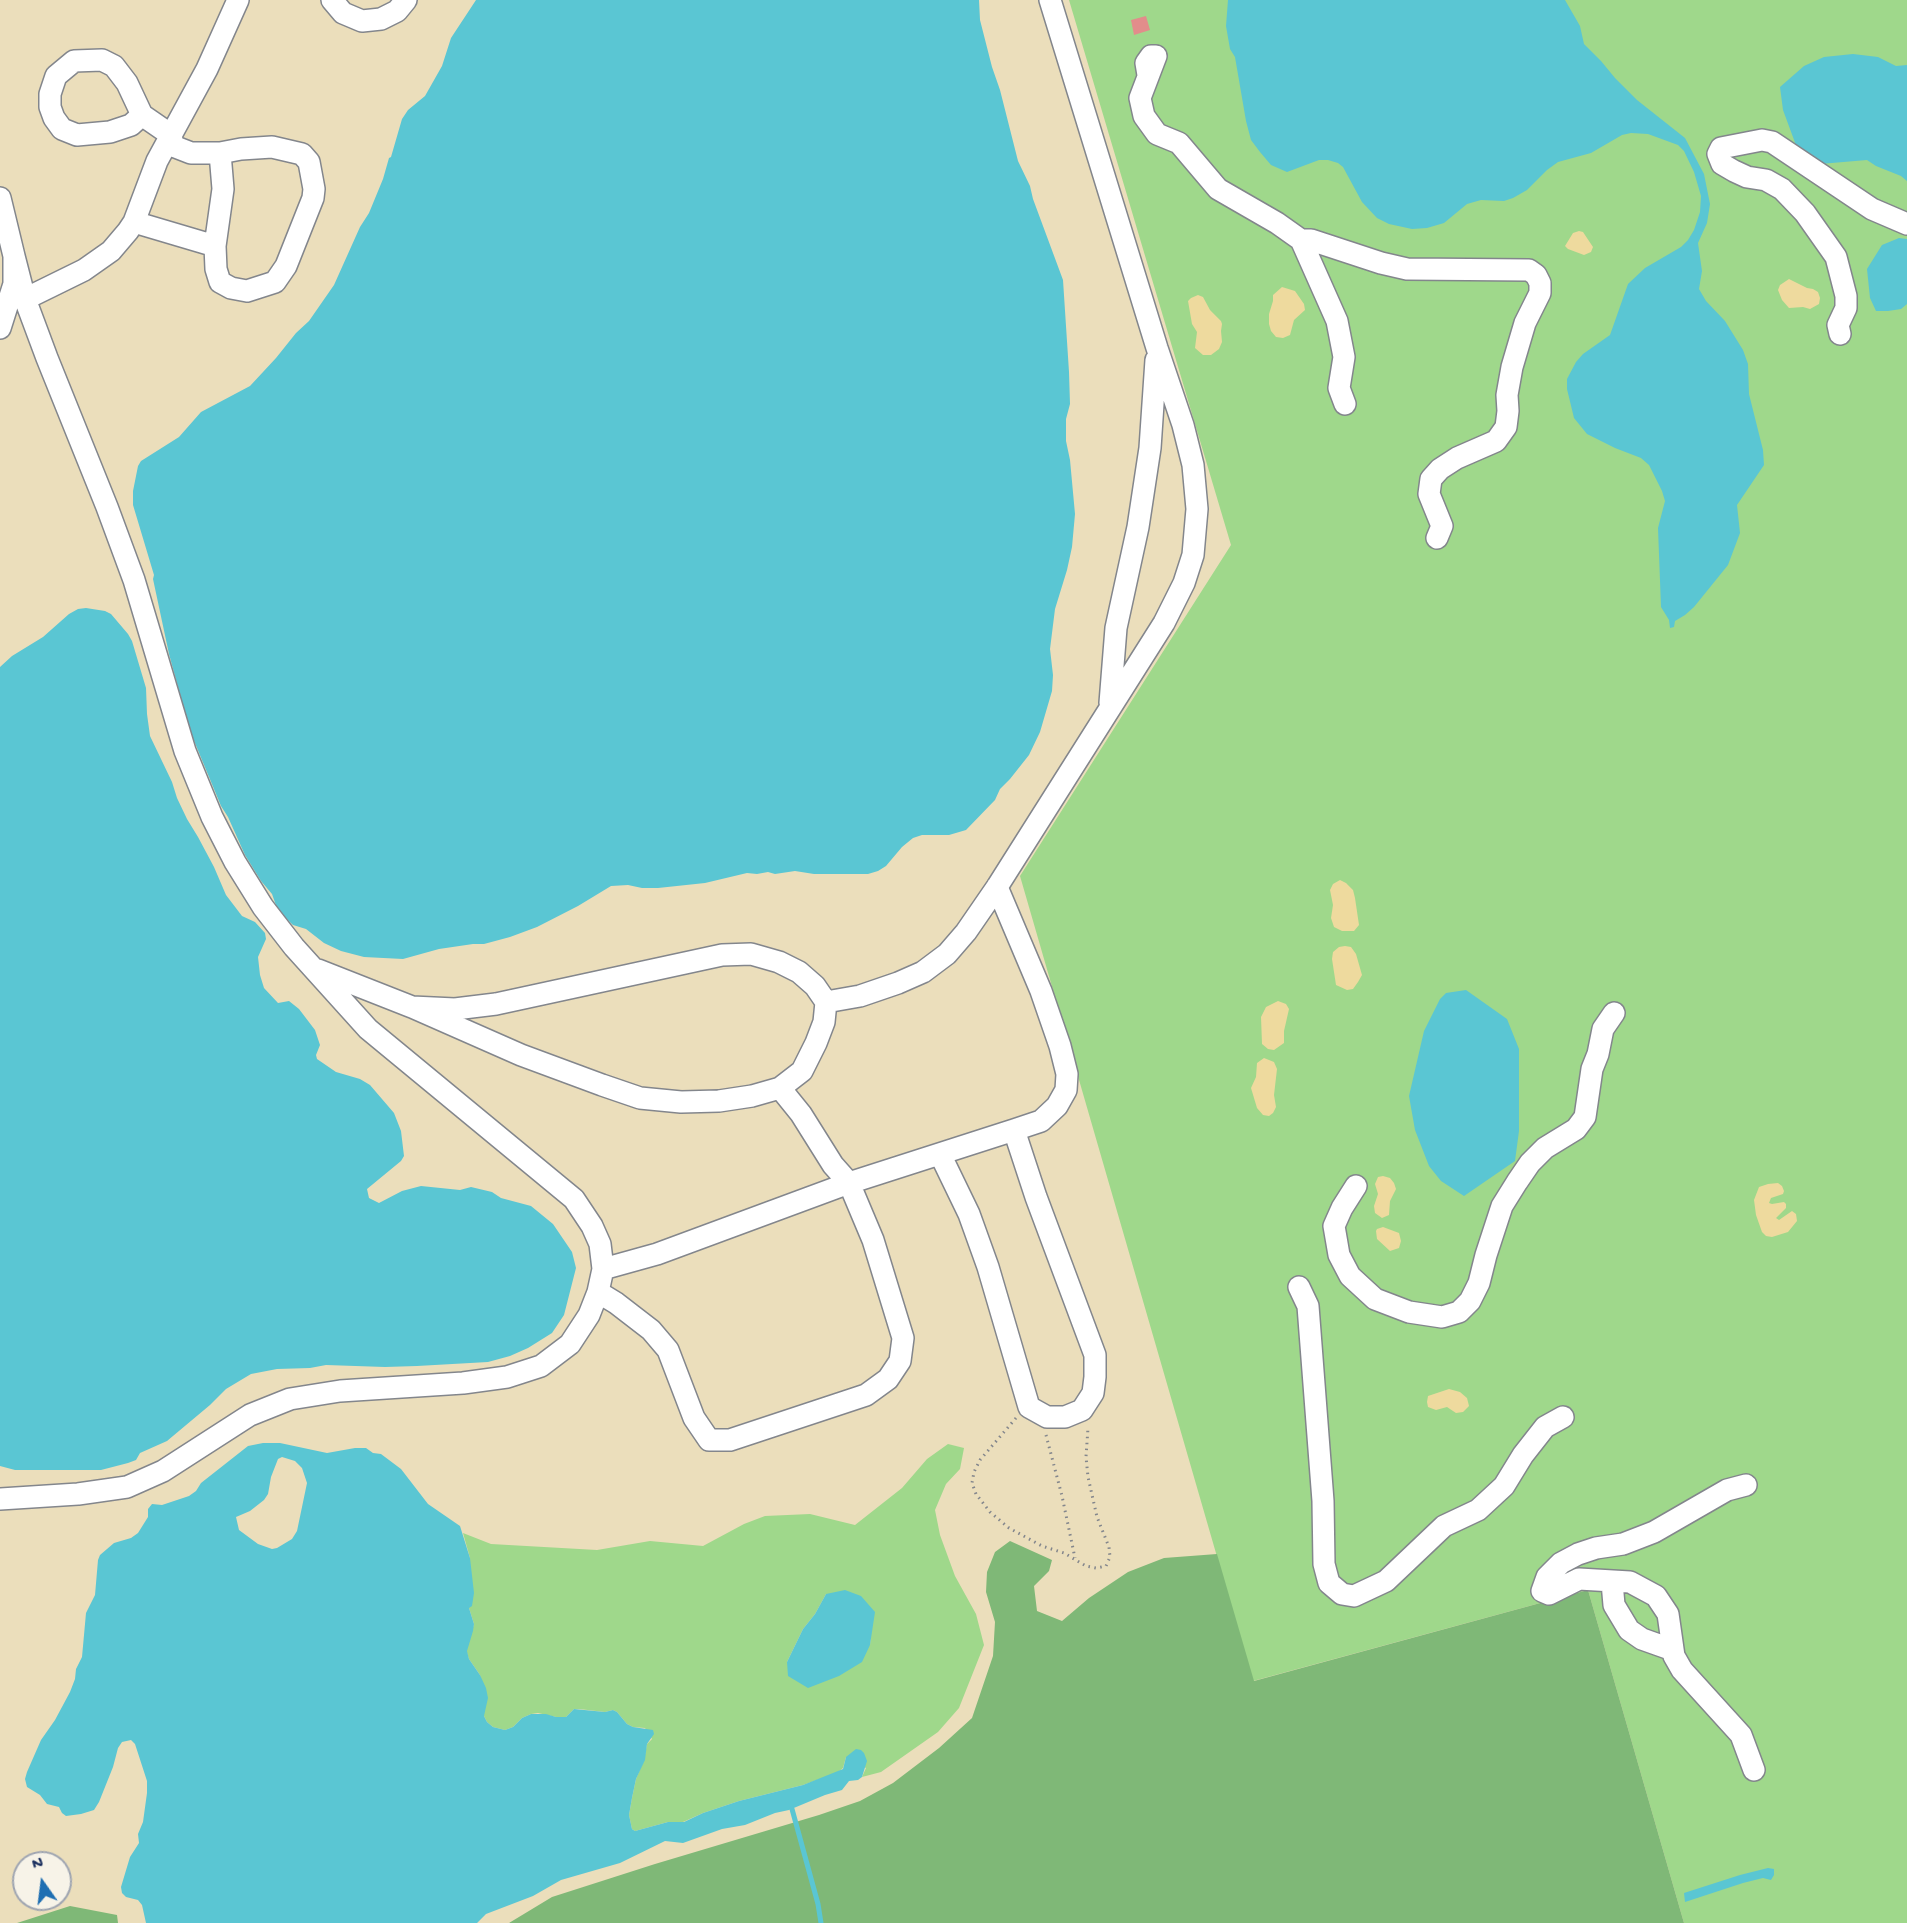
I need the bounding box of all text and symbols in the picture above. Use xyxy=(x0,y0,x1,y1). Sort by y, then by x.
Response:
north arrow xyxy=(12,1851,72,1911)
text: N xyxy=(31,1855,45,1875)

